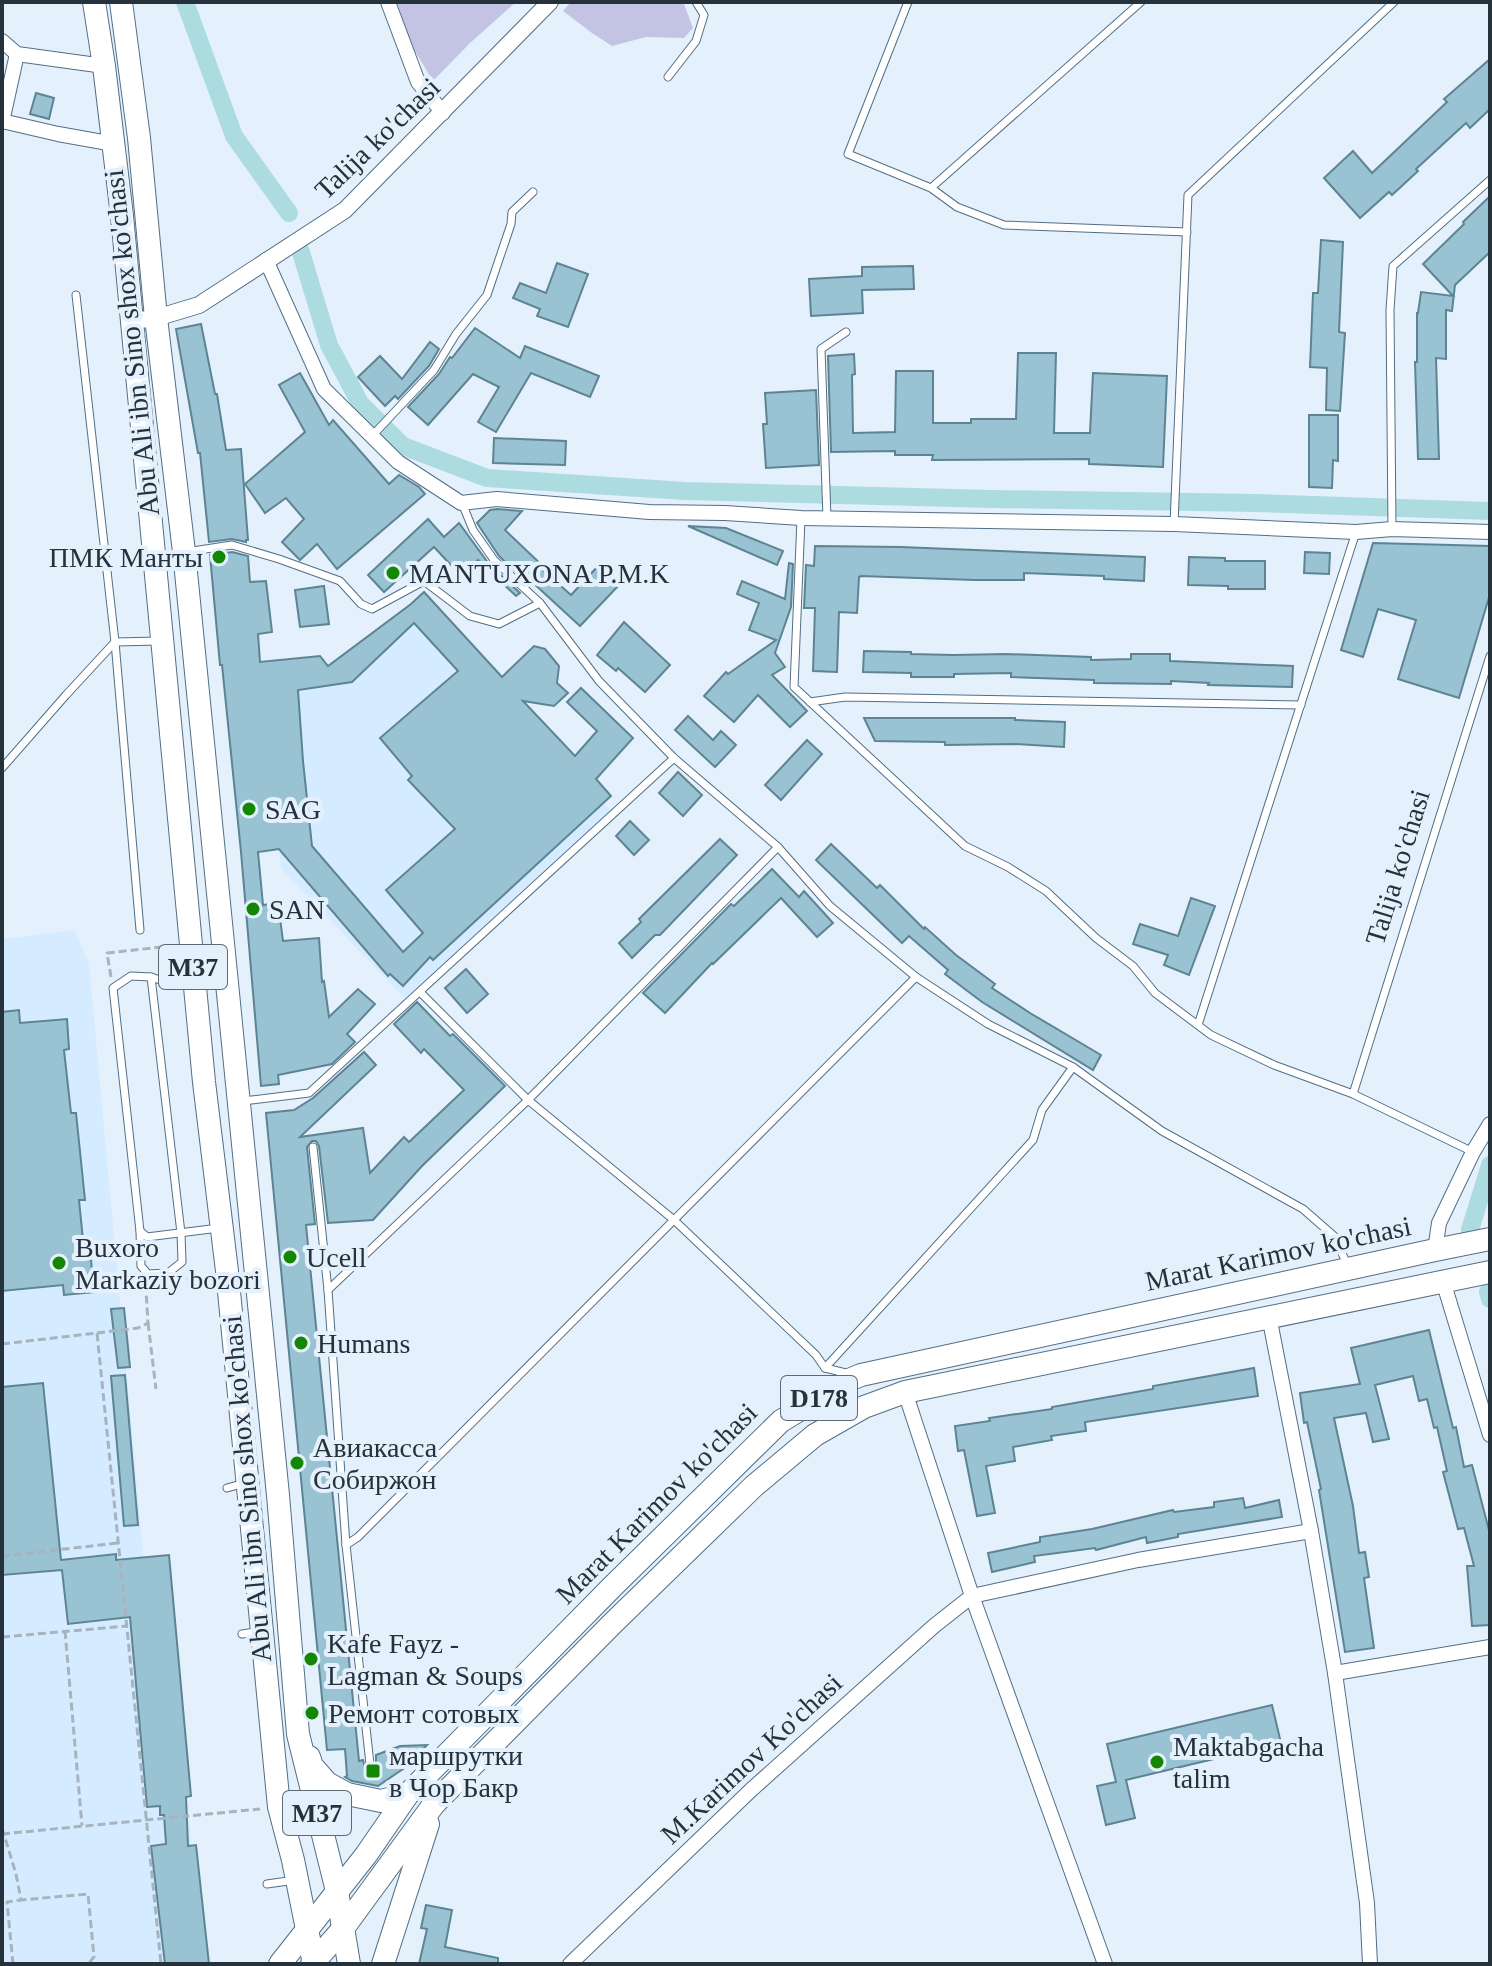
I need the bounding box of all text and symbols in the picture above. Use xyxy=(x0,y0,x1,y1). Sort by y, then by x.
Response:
street label: Talija ko'chasi xyxy=(309,71,446,205)
street label: Abu Ali ibn Sino shox ko'chasi xyxy=(98,168,165,518)
place label: ПМК Манты xyxy=(49,542,203,573)
marker: ПМК Манты xyxy=(210,548,228,566)
place label: MANTUXONA P.M.K xyxy=(409,558,670,589)
marker: MANTUXONA P.M.K xyxy=(384,564,402,582)
street label: Talija ko'chasi xyxy=(1359,785,1436,949)
place label: SAG xyxy=(265,794,321,825)
marker: SAG xyxy=(240,800,258,818)
place label: SAN xyxy=(269,894,325,925)
marker: SAN xyxy=(244,900,262,918)
road number: M37 xyxy=(159,945,227,989)
street label: Marat Karimov ko'chasi xyxy=(1142,1210,1414,1297)
place label: Buxoro Markaziy bozori xyxy=(75,1232,261,1295)
place label: Ucell xyxy=(306,1242,367,1273)
marker: Ucell xyxy=(281,1248,299,1266)
marker: Buxoro Markaziy bozori xyxy=(50,1254,68,1272)
street label: Abu Ali ibn Sino shox ko'chasi xyxy=(216,1314,277,1664)
place label: Humans xyxy=(317,1328,410,1359)
marker: Humans xyxy=(292,1334,310,1352)
road number: D178 xyxy=(781,1376,857,1420)
street label: Marat Karimov ko'chasi xyxy=(550,1396,763,1610)
place label: Авиакасса Собиржон xyxy=(313,1432,438,1495)
marker: Авиакасса Собиржон xyxy=(288,1454,306,1472)
place label: Kafe Fayz - Lagman & Soups xyxy=(327,1628,523,1691)
marker: Kafe Fayz - Lagman & Soups xyxy=(302,1650,320,1668)
street label: M.Karimov Ko'chasi xyxy=(655,1667,848,1850)
place label: Ремонт сотовых xyxy=(328,1698,520,1729)
marker: Ремонт сотовых xyxy=(303,1704,321,1722)
place label: Maktabgacha talim xyxy=(1173,1731,1324,1794)
place label: маршрутки в Чор Бакр xyxy=(389,1740,523,1803)
marker: Maktabgacha talim xyxy=(1148,1753,1166,1771)
marker: маршрутки в Чор Бакр xyxy=(364,1762,382,1780)
road number: M37 xyxy=(283,1791,351,1835)

